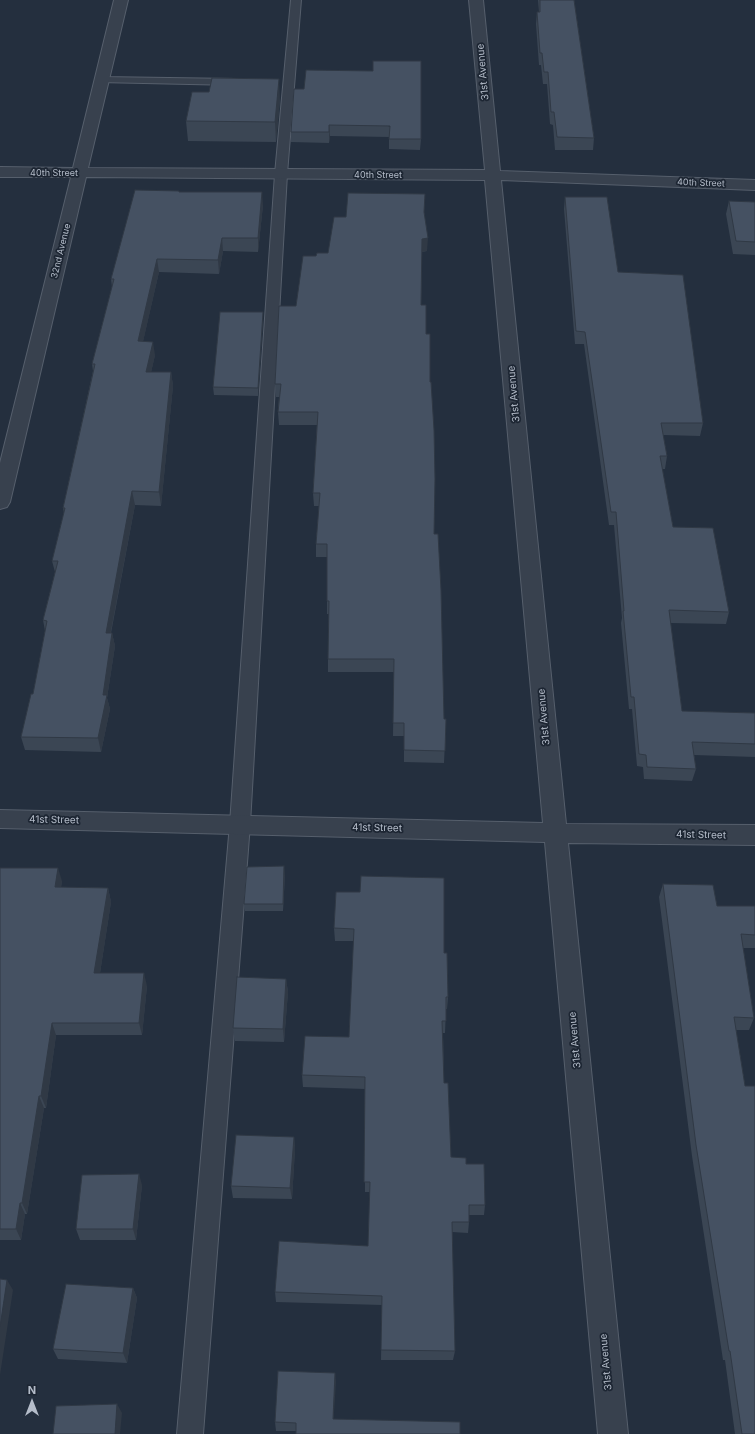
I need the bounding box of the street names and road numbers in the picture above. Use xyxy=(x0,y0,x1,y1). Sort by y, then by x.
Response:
street label: 31st Avenue xyxy=(475,43,491,101)
street label: 40th Street xyxy=(30,168,78,178)
street label: 40th Street xyxy=(354,170,402,180)
street label: 40th Street xyxy=(677,177,725,189)
street label: 32nd Avenue xyxy=(49,223,73,279)
street label: 31st Avenue xyxy=(506,365,522,423)
street label: 31st Avenue xyxy=(536,688,552,746)
street label: 41st Street xyxy=(29,814,79,826)
street label: 41st Street xyxy=(352,822,402,834)
street label: 41st Street xyxy=(676,829,726,841)
street label: 31st Avenue xyxy=(567,1011,583,1069)
street label: 31st Avenue xyxy=(598,1333,614,1391)

